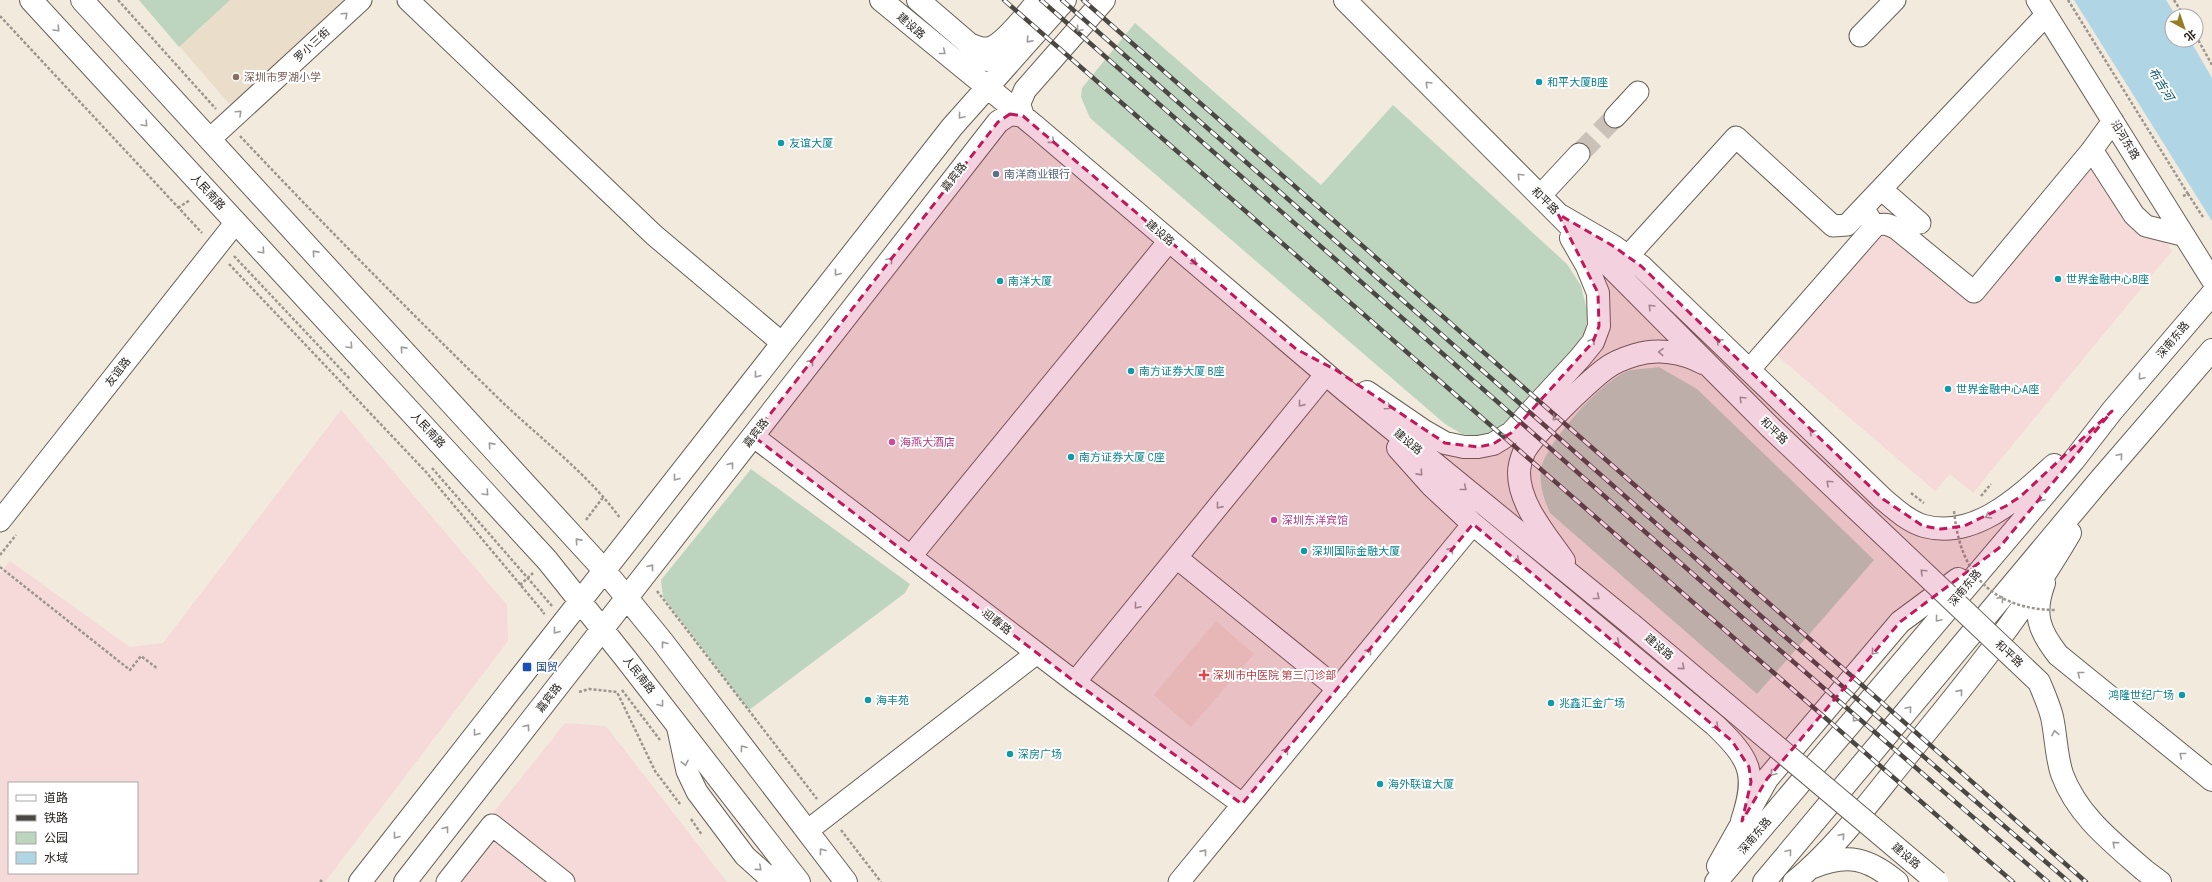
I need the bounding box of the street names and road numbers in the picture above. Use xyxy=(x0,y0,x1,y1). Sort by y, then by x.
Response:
street label: 建设路 xyxy=(894,10,928,42)
street label: 罗小三街 xyxy=(291,25,333,65)
street label: 沿河东路 xyxy=(2108,118,2142,162)
street label: 嘉宾路 xyxy=(939,160,969,194)
street label: 人民南路 xyxy=(188,171,228,213)
street label: 和平路 xyxy=(1529,185,1561,217)
street label: 建设路 xyxy=(1143,217,1177,249)
street label: 深南东路 xyxy=(2154,319,2192,361)
street label: 友谊路 xyxy=(103,355,133,389)
street label: 人民南路 xyxy=(408,409,448,451)
street label: 和平路 xyxy=(1758,415,1790,447)
street label: 嘉宾路 xyxy=(741,416,771,450)
street label: 建设路 xyxy=(1391,427,1425,457)
street label: 深南东路 xyxy=(1946,567,1984,609)
street label: 迎春路 xyxy=(980,607,1014,637)
street label: 建设路 xyxy=(1642,631,1676,663)
street label: 和平路 xyxy=(1992,638,2026,670)
street label: 人民南路 xyxy=(620,654,658,696)
street label: 嘉宾路 xyxy=(534,681,564,715)
street label: 深南东路 xyxy=(1736,815,1774,857)
street label: 建设路 xyxy=(1889,840,1923,872)

